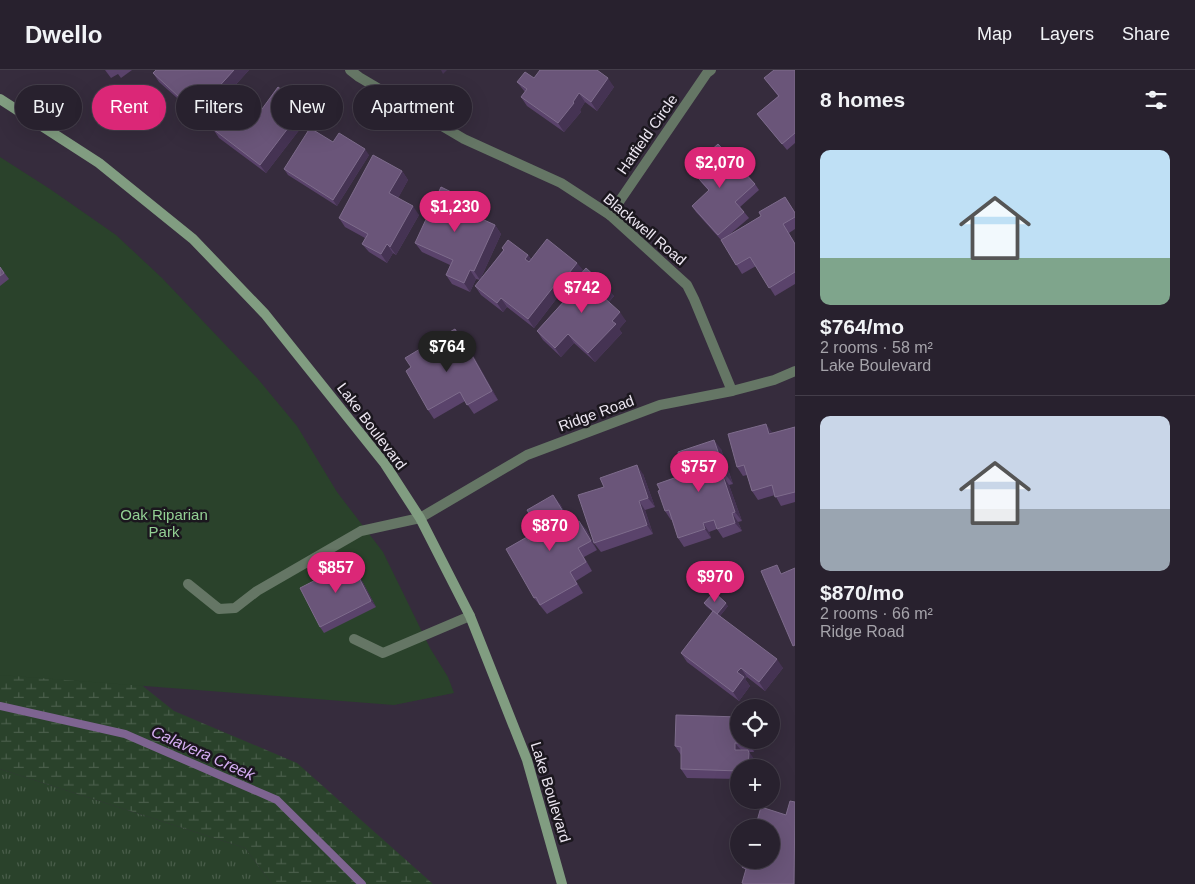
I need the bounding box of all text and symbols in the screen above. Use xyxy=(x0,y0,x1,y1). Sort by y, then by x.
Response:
text: Dwello xyxy=(25,21,102,48)
text: Map xyxy=(977,24,1012,44)
text: Layers xyxy=(1040,24,1094,44)
text: Share xyxy=(1122,24,1170,44)
chip: Buy xyxy=(15,85,82,130)
chip: Rent xyxy=(92,85,166,130)
chip: Filters xyxy=(176,85,261,130)
chip: New xyxy=(271,85,343,130)
chip: Apartment xyxy=(353,85,472,130)
icon: filters xyxy=(1142,86,1170,114)
text: 8 homes xyxy=(820,88,905,111)
street label: Hatfield Circle xyxy=(613,91,681,177)
pin: $2,070 xyxy=(679,146,761,189)
text: $2,070 xyxy=(696,154,744,171)
icon: home xyxy=(950,183,1040,273)
pin: $1,230 xyxy=(414,190,496,233)
street label: Blackwell Road xyxy=(600,190,690,268)
text: $1,230 xyxy=(431,198,479,215)
pin: $742 xyxy=(552,272,612,314)
text: $742 xyxy=(564,279,600,296)
text: $764/mo xyxy=(820,315,904,338)
pin: $764 xyxy=(417,330,477,373)
text: $764 xyxy=(429,338,465,355)
text: 2 rooms · 58 m² xyxy=(820,339,933,356)
text: Lake Boulevard xyxy=(820,357,931,374)
street label: Lake Boulevard xyxy=(334,379,410,473)
street label: Ridge Road xyxy=(556,391,636,435)
icon: home xyxy=(950,448,1040,538)
pin: $757 xyxy=(669,450,729,493)
text: $757 xyxy=(681,458,717,475)
park label: Oak Riparian Park xyxy=(120,506,208,540)
pin: $870 xyxy=(520,510,580,552)
text: $870 xyxy=(532,517,568,534)
pin: $857 xyxy=(306,552,366,594)
text: $857 xyxy=(318,559,354,576)
pin: $970 xyxy=(685,560,745,603)
text: $970 xyxy=(697,568,733,585)
text: $870/mo xyxy=(820,581,904,604)
text: 2 rooms · 66 m² xyxy=(820,605,933,622)
text: Ridge Road xyxy=(820,623,905,640)
map controls xyxy=(730,699,780,869)
button: locate xyxy=(730,699,780,749)
water label: Calavera Creek xyxy=(149,723,258,784)
street label: Lake Boulevard xyxy=(528,740,574,844)
button: + xyxy=(730,759,780,809)
button: − xyxy=(730,819,780,869)

